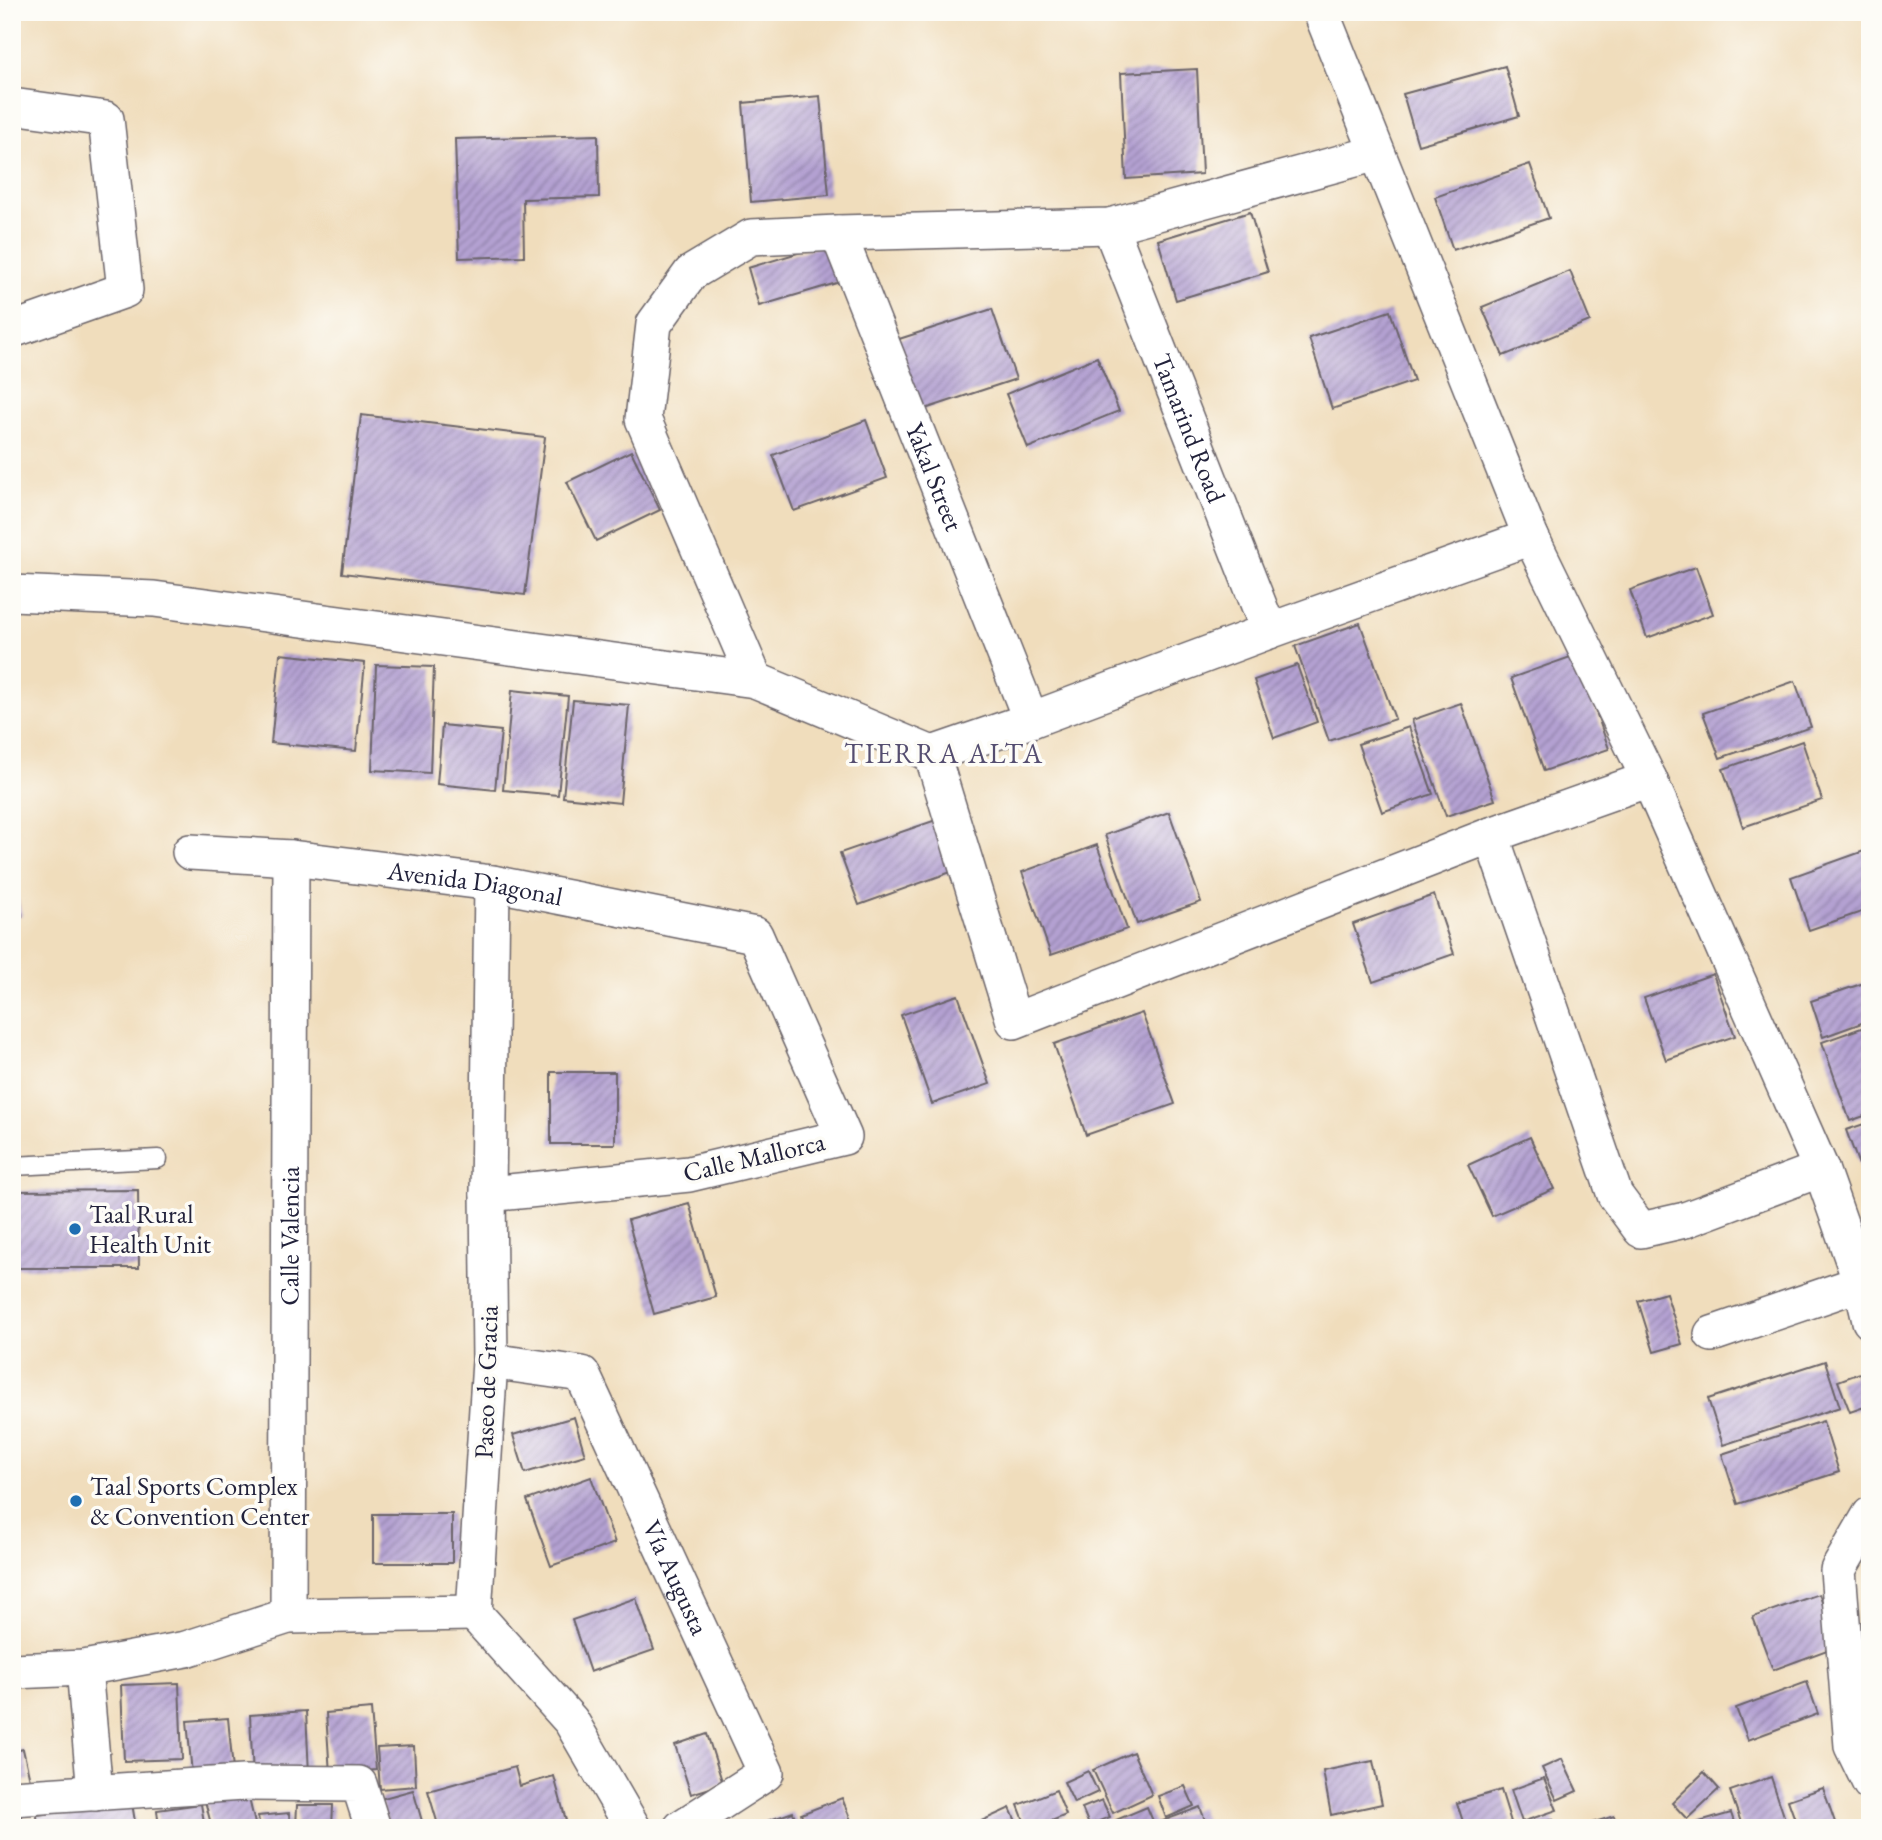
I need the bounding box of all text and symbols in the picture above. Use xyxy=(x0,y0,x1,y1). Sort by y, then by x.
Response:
street label: Tamarind Road xyxy=(1145,349,1234,508)
street label: Yakal Street xyxy=(898,417,971,536)
district label: TIERRA ALTA xyxy=(844,735,1044,771)
street label: Avenida Diagonal xyxy=(385,853,566,914)
street label: Calle Mallorca xyxy=(680,1124,829,1190)
street label: Calle Valencia xyxy=(272,1166,307,1306)
place label: Taal Rural Health Unit xyxy=(89,1197,211,1261)
marker: Taal Rural Health Unit xyxy=(67,1221,83,1237)
street label: Paseo de Gracia xyxy=(466,1304,506,1459)
place label: Taal Sports Complex & Convention Center xyxy=(90,1469,310,1533)
marker: Taal Sports Complex & Convention Center xyxy=(68,1493,84,1509)
street label: Vía Augusta xyxy=(635,1515,717,1641)

